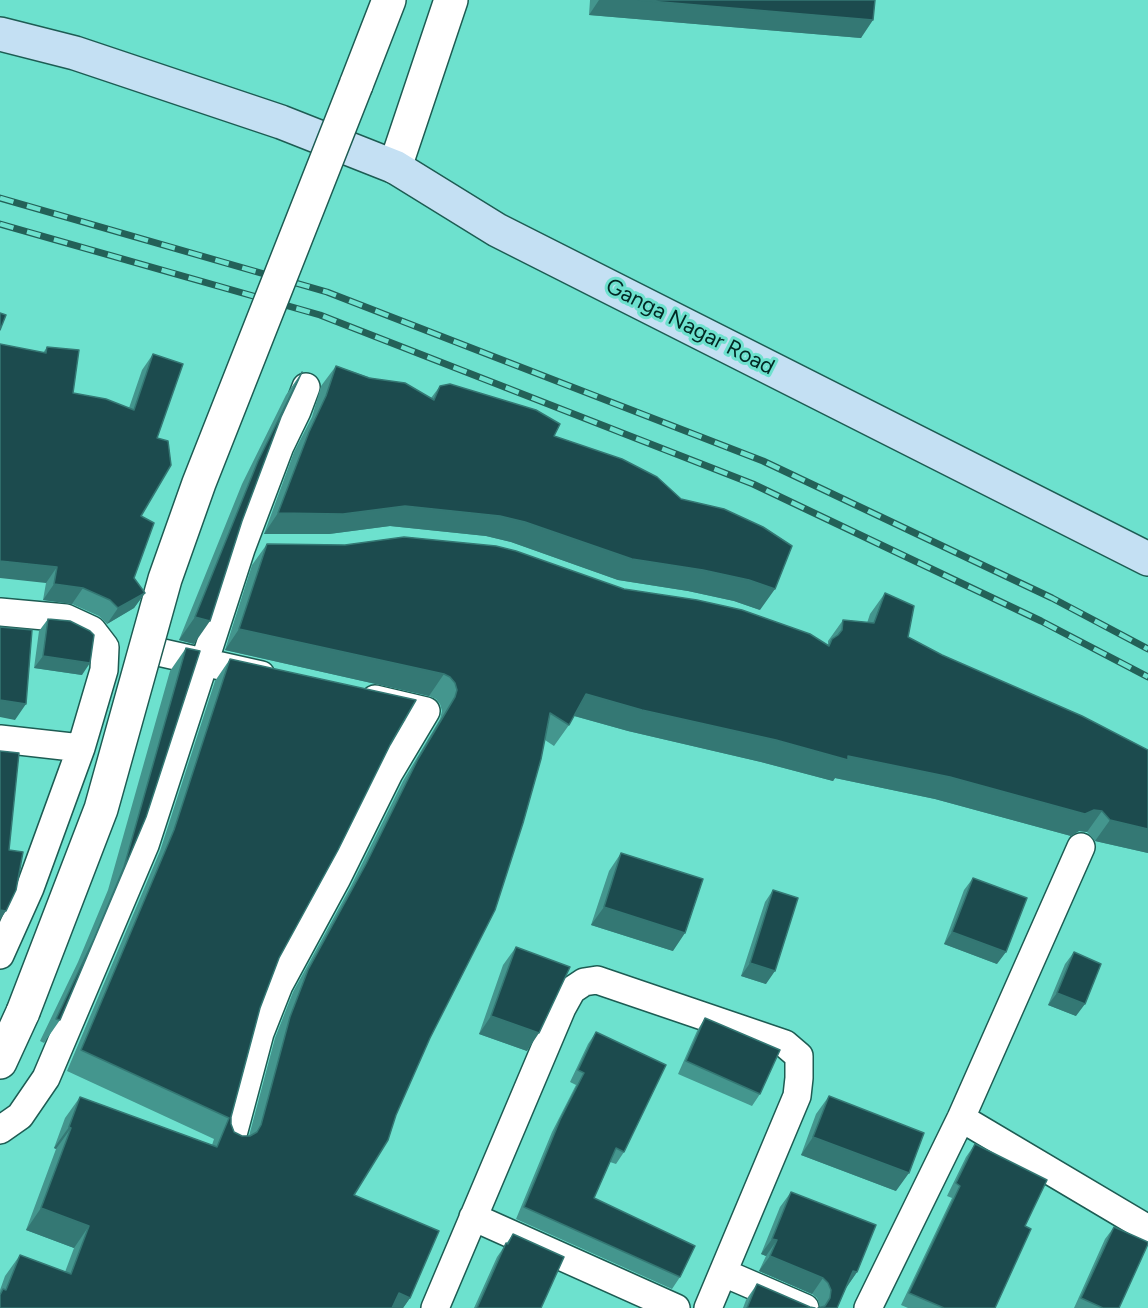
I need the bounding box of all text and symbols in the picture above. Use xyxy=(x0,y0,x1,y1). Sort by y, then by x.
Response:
street label: Ganga Nagar Road xyxy=(601,273,779,381)

